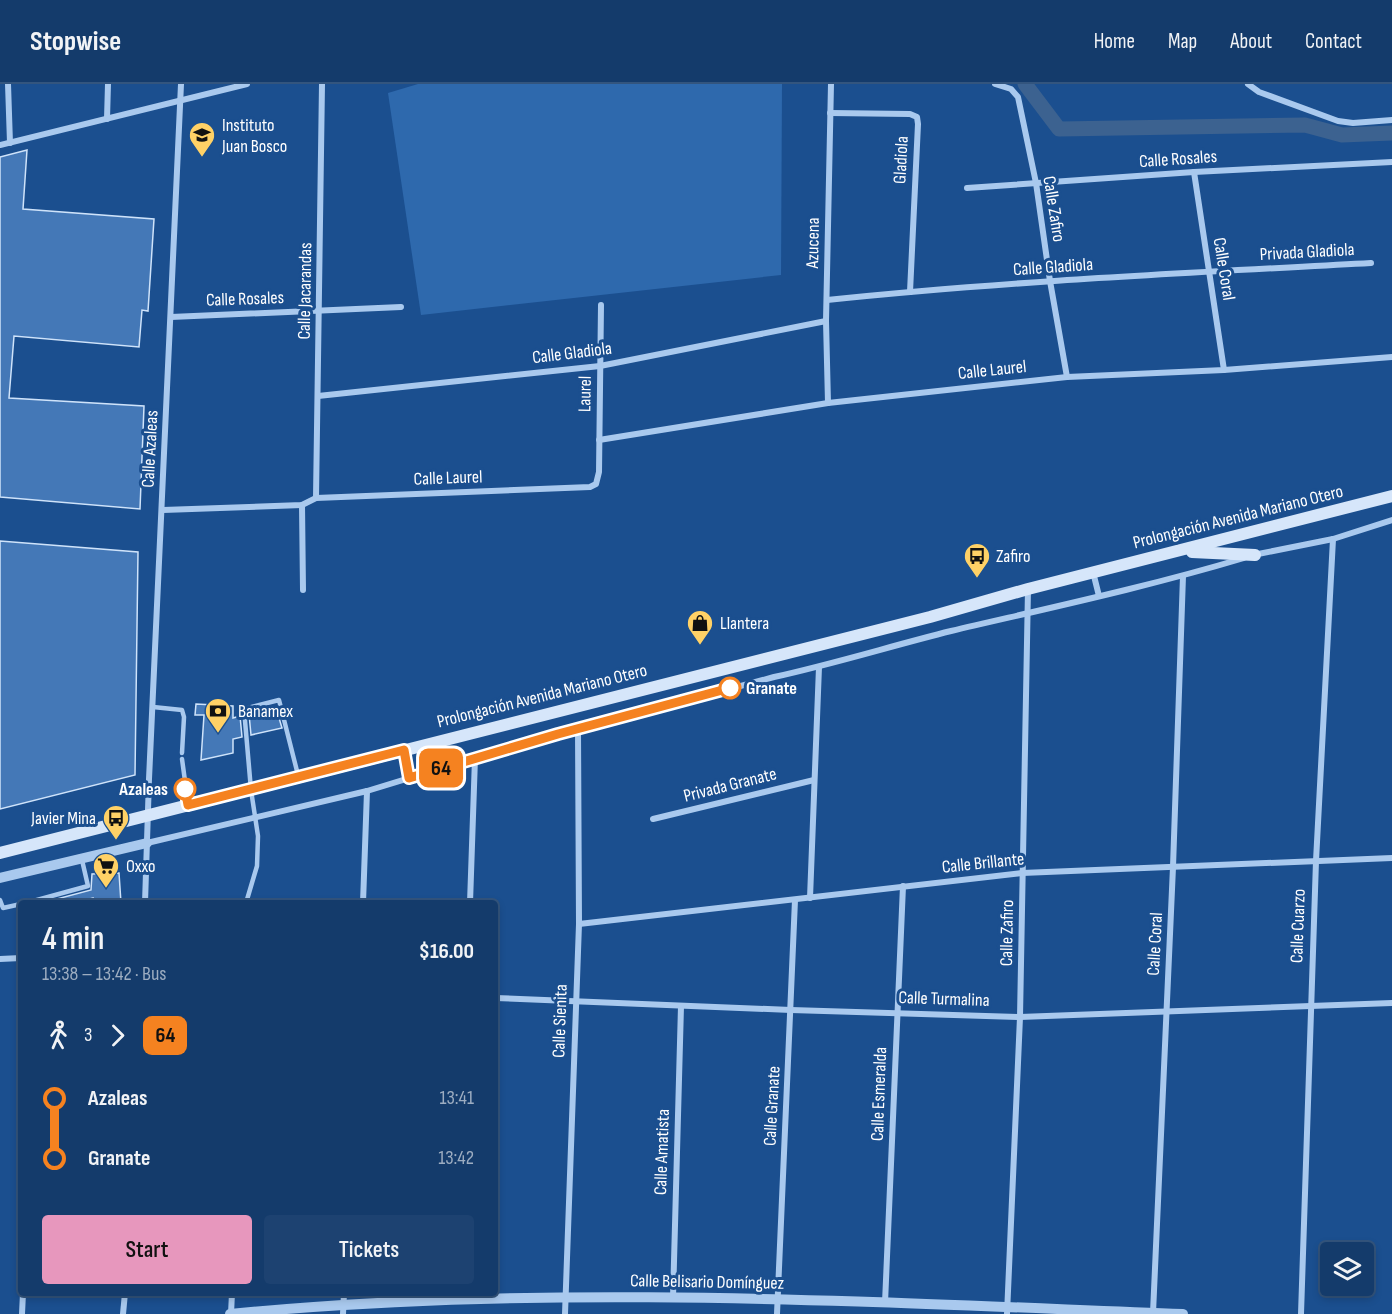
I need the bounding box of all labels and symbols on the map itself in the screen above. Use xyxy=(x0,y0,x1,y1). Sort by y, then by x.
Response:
place label: Instituto Juan Bosco xyxy=(221,115,287,157)
school or university icon: Instituto Juan Bosco xyxy=(187,120,217,158)
street label: Gladiola xyxy=(889,135,913,184)
street label: Calle Rosales xyxy=(1138,146,1218,172)
street label: Calle Zafiro xyxy=(1038,174,1070,244)
street label: Azucena xyxy=(802,217,824,270)
street label: Calle Coral xyxy=(1209,236,1239,302)
street label: Privada Gladiola xyxy=(1259,239,1355,265)
street label: Calle Jacarandas xyxy=(294,242,316,340)
street label: Calle Gladiola xyxy=(1012,254,1094,280)
street label: Calle Rosales xyxy=(206,287,284,311)
street label: Calle Gladiola xyxy=(531,338,613,368)
street label: Calle Laurel xyxy=(957,356,1027,384)
street label: Laurel xyxy=(574,376,596,412)
street label: Calle Azaleas xyxy=(137,410,163,488)
street label: Calle Laurel xyxy=(413,466,483,490)
street label: Prolongación Avenida Mariano Otero xyxy=(1131,481,1345,553)
bus stop icon: Zafiro xyxy=(962,541,992,579)
place label: Zafiro xyxy=(996,546,1030,567)
shop icon: Llantera xyxy=(685,608,715,646)
place label: Llantera xyxy=(720,613,769,634)
street label: Prolongación Avenida Mariano Otero xyxy=(435,660,649,732)
marker: Granate xyxy=(719,677,741,699)
place label: Granate xyxy=(746,678,797,699)
bank icon: Banamex xyxy=(203,696,233,734)
place label: Banamex xyxy=(238,701,293,722)
line badge: 64 xyxy=(414,748,468,788)
street label: Privada Granate xyxy=(681,763,779,807)
marker: Azaleas xyxy=(174,778,196,800)
place label: Azaleas xyxy=(118,779,168,800)
bus stop icon: Javier Mina xyxy=(101,803,131,841)
place label: Javier Mina xyxy=(30,808,96,829)
street label: Calle Brillante xyxy=(941,848,1025,878)
supermarket icon: Oxxo xyxy=(91,851,121,889)
place label: Oxxo xyxy=(126,856,156,877)
street label: Calle Cuarzo xyxy=(1286,889,1310,963)
street label: Calle Zafiro xyxy=(996,900,1018,966)
street label: Calle Coral xyxy=(1143,912,1167,976)
street label: Calle Sienita xyxy=(548,984,572,1058)
street label: Calle Turmalina xyxy=(898,987,990,1011)
street label: Calle Esmeralda xyxy=(867,1046,891,1142)
street label: Calle Granate xyxy=(759,1065,785,1147)
street label: Calle Amatista xyxy=(650,1108,674,1195)
street label: Calle Belisario Domínguez xyxy=(630,1270,785,1294)

